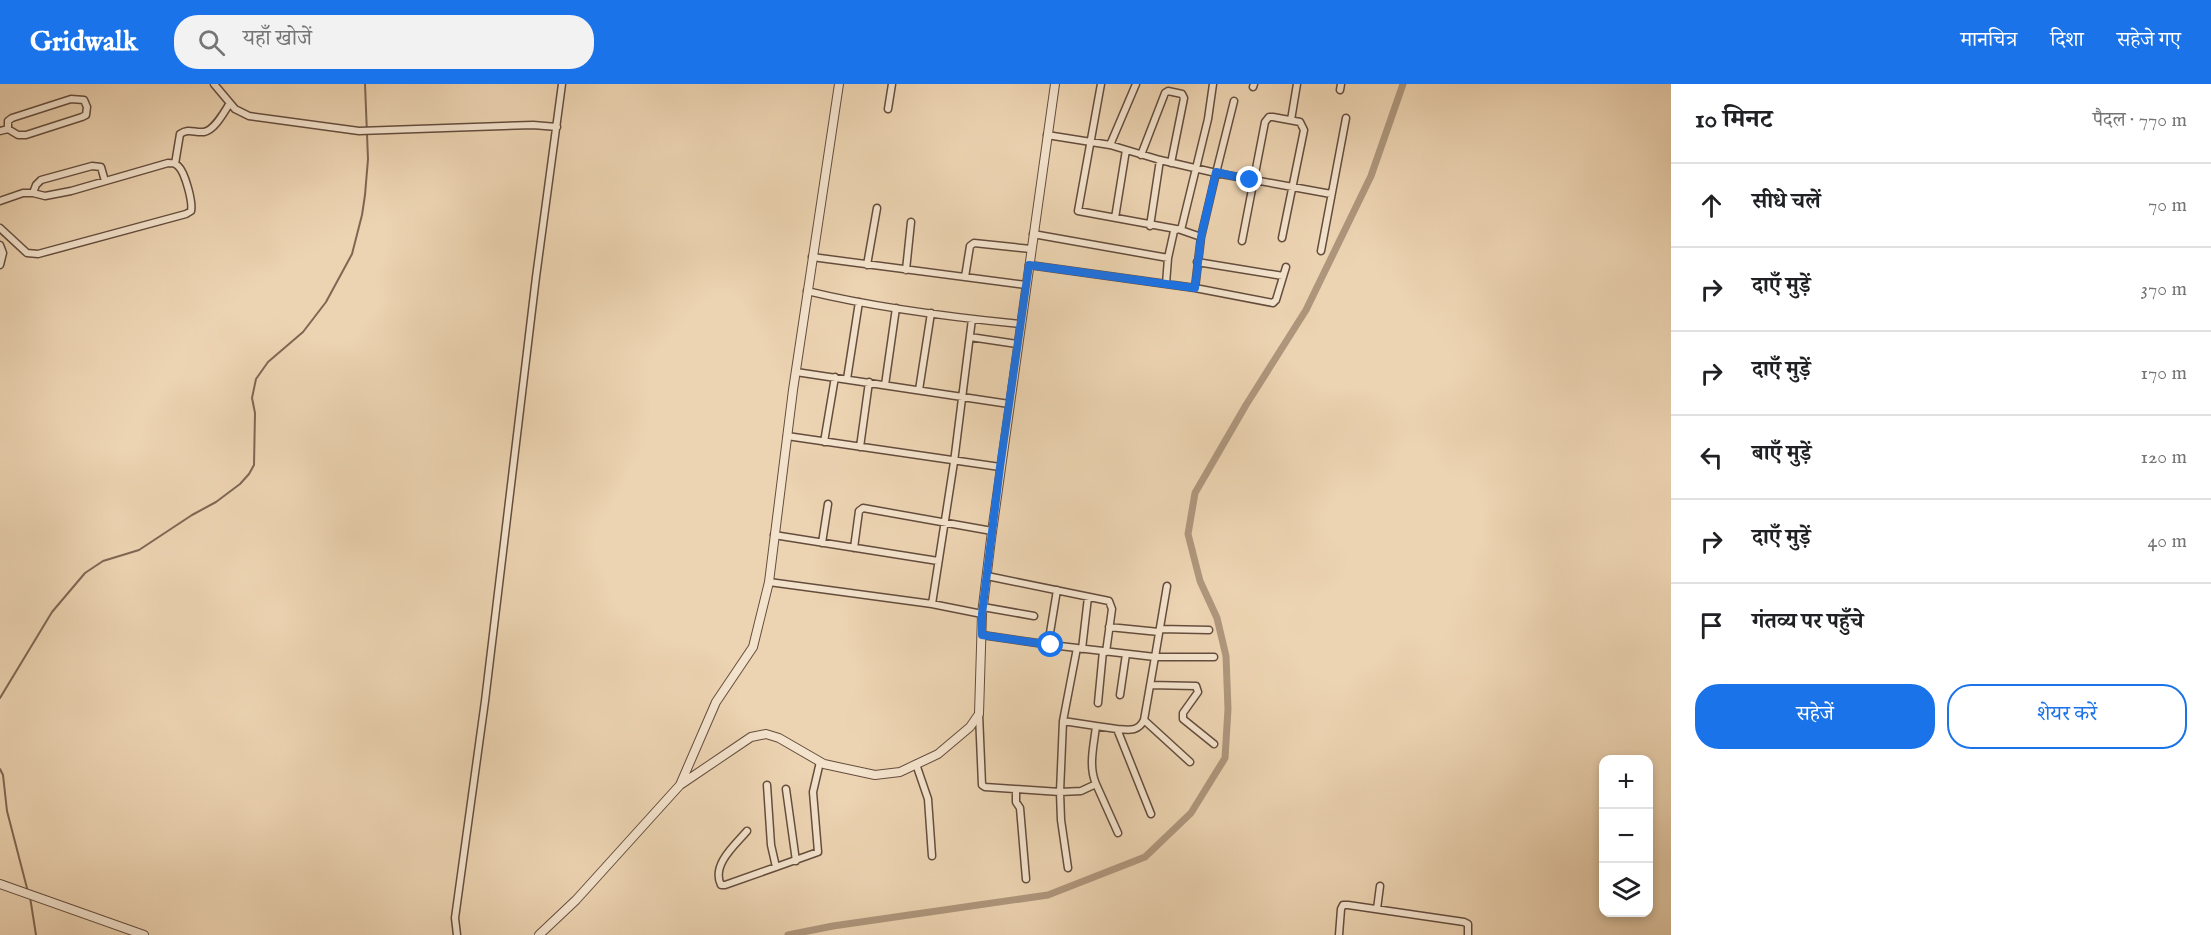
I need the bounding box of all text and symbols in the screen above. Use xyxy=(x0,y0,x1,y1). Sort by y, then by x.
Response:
search box xyxy=(174,15,594,69)
text: Gridwalk xyxy=(30,25,138,60)
text: यहाँ खोजें xyxy=(243,25,312,53)
icon: search xyxy=(195,26,228,59)
text: मानचित्र xyxy=(1960,27,2017,54)
text: दिशा xyxy=(2050,27,2084,54)
text: सहेजे गए xyxy=(2117,27,2181,54)
text: 10 मिनट xyxy=(1695,103,1772,136)
text: पैदल · 770 m xyxy=(2093,108,2187,133)
route end xyxy=(1236,166,1262,192)
text: सीधे चलें xyxy=(1752,188,1821,216)
icon: ahead xyxy=(1695,189,1728,222)
text: 70 m xyxy=(2148,193,2187,218)
text: दाएँ मुड़ें xyxy=(1752,272,1811,300)
icon: right xyxy=(1695,273,1728,306)
text: 370 m xyxy=(2141,277,2187,302)
text: दाएँ मुड़ें xyxy=(1752,356,1811,384)
icon: right xyxy=(1695,357,1728,390)
text: 170 m xyxy=(2141,361,2187,386)
text: बाएँ मुड़ें xyxy=(1752,440,1811,468)
icon: left xyxy=(1695,441,1728,474)
text: 120 m xyxy=(2141,445,2187,470)
text: दाएँ मुड़ें xyxy=(1752,524,1811,552)
icon: right xyxy=(1695,525,1728,558)
text: 40 m xyxy=(2148,529,2187,554)
text: गंतव्य पर पहुँचे xyxy=(1752,608,1863,636)
icon: arrive xyxy=(1695,609,1728,642)
route start xyxy=(1037,631,1063,657)
button: सहेजें xyxy=(1695,684,1935,749)
button: शेयर करें xyxy=(1947,684,2187,749)
map controls xyxy=(1599,755,1653,917)
button: + xyxy=(1599,755,1653,809)
button: − xyxy=(1599,809,1653,863)
button: layers xyxy=(1599,863,1653,917)

